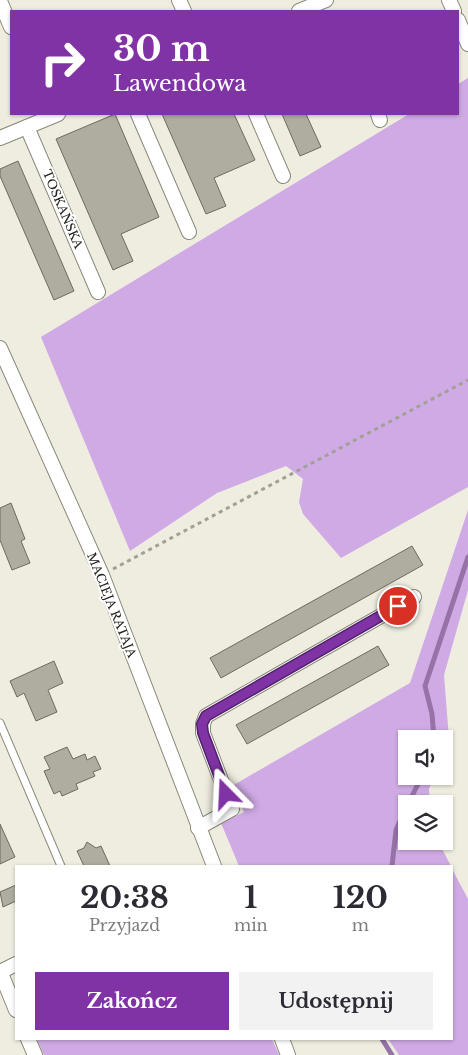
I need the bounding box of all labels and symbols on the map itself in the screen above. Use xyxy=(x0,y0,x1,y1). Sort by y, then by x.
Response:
street label: TOSKAŃSKA xyxy=(40,167,88,251)
street label: MACIEJA RATAJA xyxy=(84,550,140,660)
pin xyxy=(377,585,419,627)
position arrow xyxy=(199,767,251,819)

